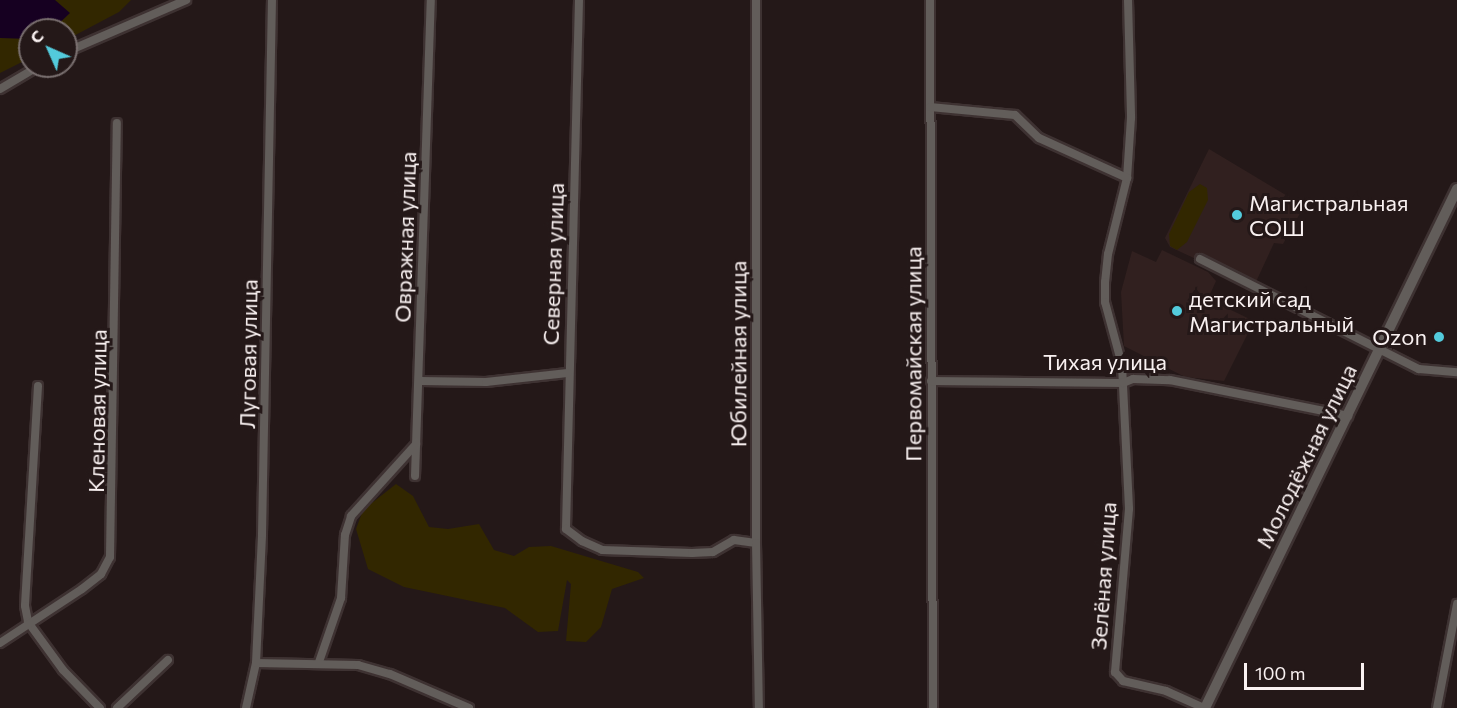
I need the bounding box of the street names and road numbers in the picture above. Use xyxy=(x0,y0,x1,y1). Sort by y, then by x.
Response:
street label: Овражная улица xyxy=(389,151,421,323)
street label: Северная улица xyxy=(537,182,569,346)
street label: Первомайская улица xyxy=(900,246,926,462)
street label: Юбилейная улица xyxy=(725,261,751,447)
street label: Луговая улица xyxy=(233,279,263,429)
street label: Кленовая улица xyxy=(82,329,112,493)
street label: Тихая улица xyxy=(1043,349,1167,375)
street label: Молодёжная улица xyxy=(1250,360,1362,552)
street label: Зелёная улица xyxy=(1085,501,1121,651)

